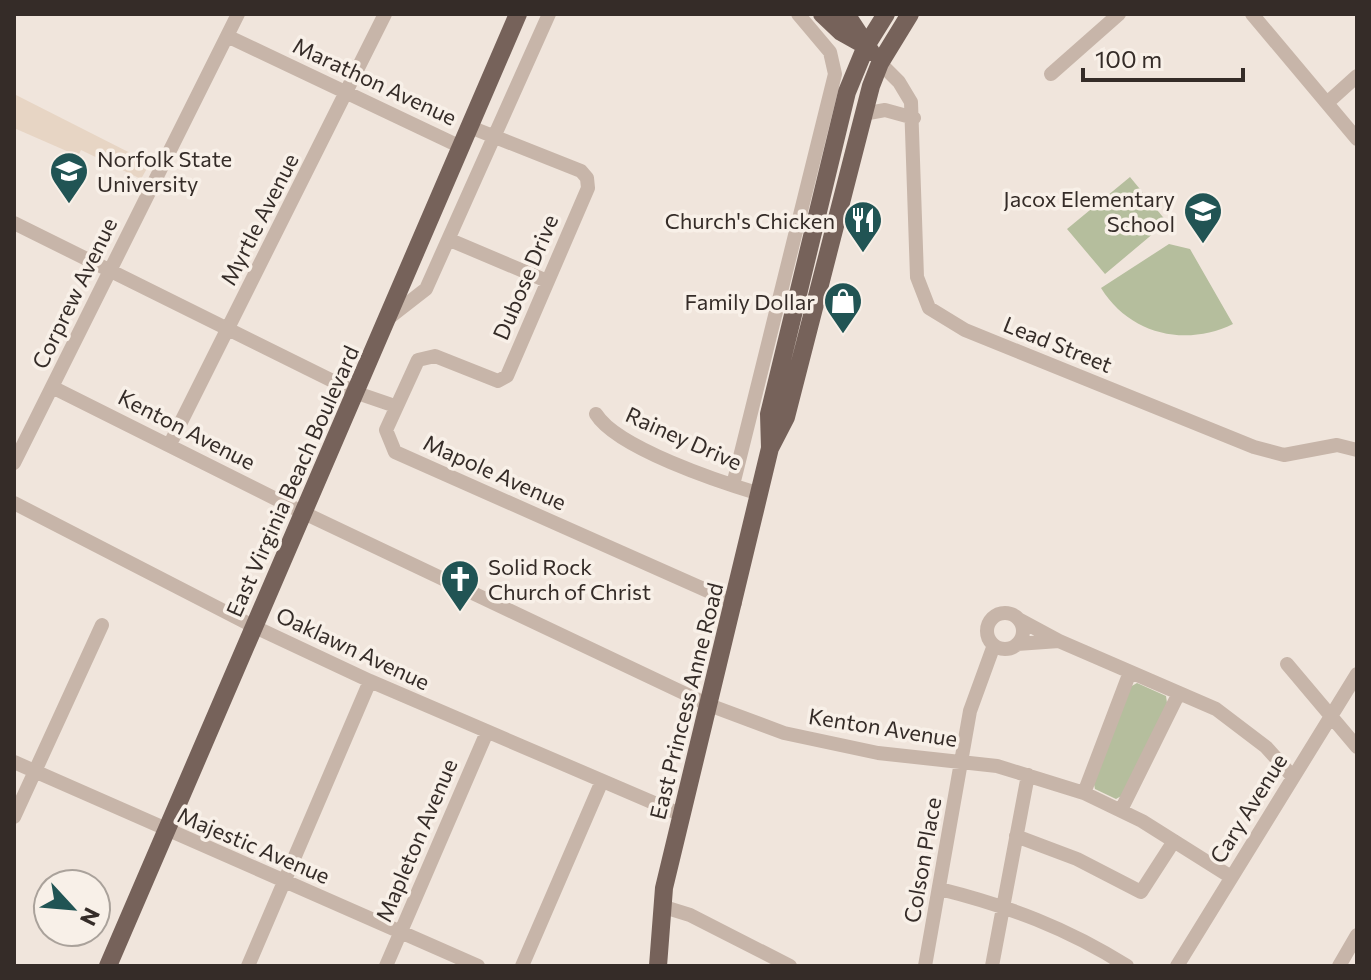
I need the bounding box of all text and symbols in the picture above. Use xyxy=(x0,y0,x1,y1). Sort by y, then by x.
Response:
street label: Marathon Avenue xyxy=(289,31,461,131)
scale bar xyxy=(1083,32,1243,82)
text: 100 m xyxy=(1095,44,1162,73)
place label: Norfolk State University xyxy=(97,145,232,197)
street label: Myrtle Avenue xyxy=(214,149,304,289)
school or university icon: Norfolk State University xyxy=(48,150,90,205)
place label: Jacox Elementary School xyxy=(1003,185,1175,237)
school or university icon: Jacox Elementary School xyxy=(1182,190,1224,245)
restaurant icon: Church's Chicken xyxy=(842,199,884,254)
place label: Church's Chicken xyxy=(665,207,835,234)
street label: Dubose Drive xyxy=(487,210,563,344)
street label: Corprew Avenue xyxy=(26,213,122,373)
shop icon: Family Dollar xyxy=(822,280,864,335)
place label: Family Dollar xyxy=(684,288,815,315)
street label: Lead Street xyxy=(1000,310,1116,378)
street label: East Virginia Beach Boulevard xyxy=(220,341,364,621)
street label: Kenton Avenue xyxy=(114,383,260,475)
street label: Rainey Drive xyxy=(622,400,746,476)
street label: Mapole Avenue xyxy=(420,428,570,516)
place label: Solid Rock Church of Christ xyxy=(488,553,651,605)
church icon: Solid Rock Church of Christ xyxy=(439,558,481,613)
street label: East Princess Anne Road xyxy=(644,580,728,822)
street label: Oaklawn Avenue xyxy=(272,601,434,695)
street label: Kenton Avenue xyxy=(807,702,959,752)
street label: Cary Avenue xyxy=(1204,748,1292,868)
street label: Mapleton Avenue xyxy=(369,754,463,926)
street label: Colson Place xyxy=(898,795,946,925)
street label: Majestic Avenue xyxy=(174,801,334,889)
north arrow xyxy=(32,868,112,948)
text: N xyxy=(75,904,106,930)

